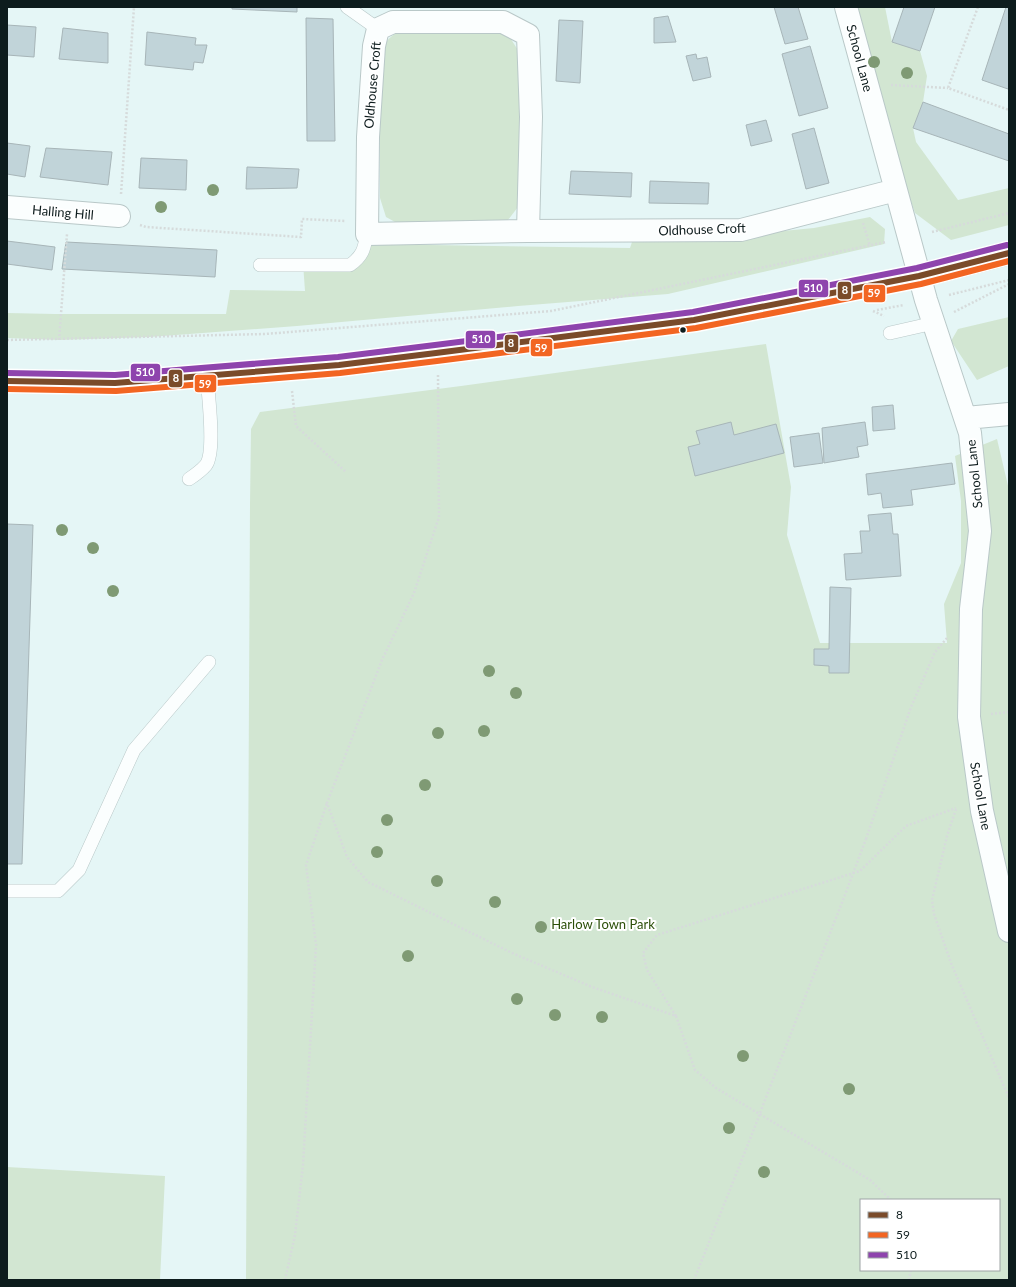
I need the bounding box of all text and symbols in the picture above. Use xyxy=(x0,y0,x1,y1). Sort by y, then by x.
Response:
street label: School Lane xyxy=(843,23,877,93)
street label: Oldhouse Croft xyxy=(360,41,384,129)
street label: Halling Hill xyxy=(31,201,95,223)
street label: Oldhouse Croft xyxy=(658,219,746,239)
line badge: 510 xyxy=(798,279,829,298)
text: 510 xyxy=(803,281,823,294)
line badge: 8 xyxy=(837,281,852,300)
text: 8 xyxy=(842,283,848,296)
line badge: 59 xyxy=(863,284,886,303)
text: 59 xyxy=(868,286,880,299)
unlabelled marker xyxy=(678,325,688,335)
line badge: 510 xyxy=(465,330,496,349)
text: 510 xyxy=(471,332,491,345)
line badge: 8 xyxy=(504,334,519,353)
text: 8 xyxy=(508,336,514,349)
line badge: 59 xyxy=(530,338,553,357)
text: 59 xyxy=(535,341,547,354)
line badge: 510 xyxy=(130,363,161,382)
text: 510 xyxy=(135,365,155,378)
line badge: 8 xyxy=(168,369,183,388)
text: 8 xyxy=(173,371,179,384)
line badge: 59 xyxy=(194,374,217,393)
text: 59 xyxy=(199,377,211,390)
street label: School Lane xyxy=(962,439,986,509)
street label: School Lane xyxy=(967,761,995,831)
park label: Harlow Town Park xyxy=(551,916,655,932)
legend xyxy=(860,1199,1000,1271)
text: 8 xyxy=(896,1207,903,1222)
text: 59 xyxy=(896,1227,910,1242)
text: 510 xyxy=(896,1247,917,1262)

